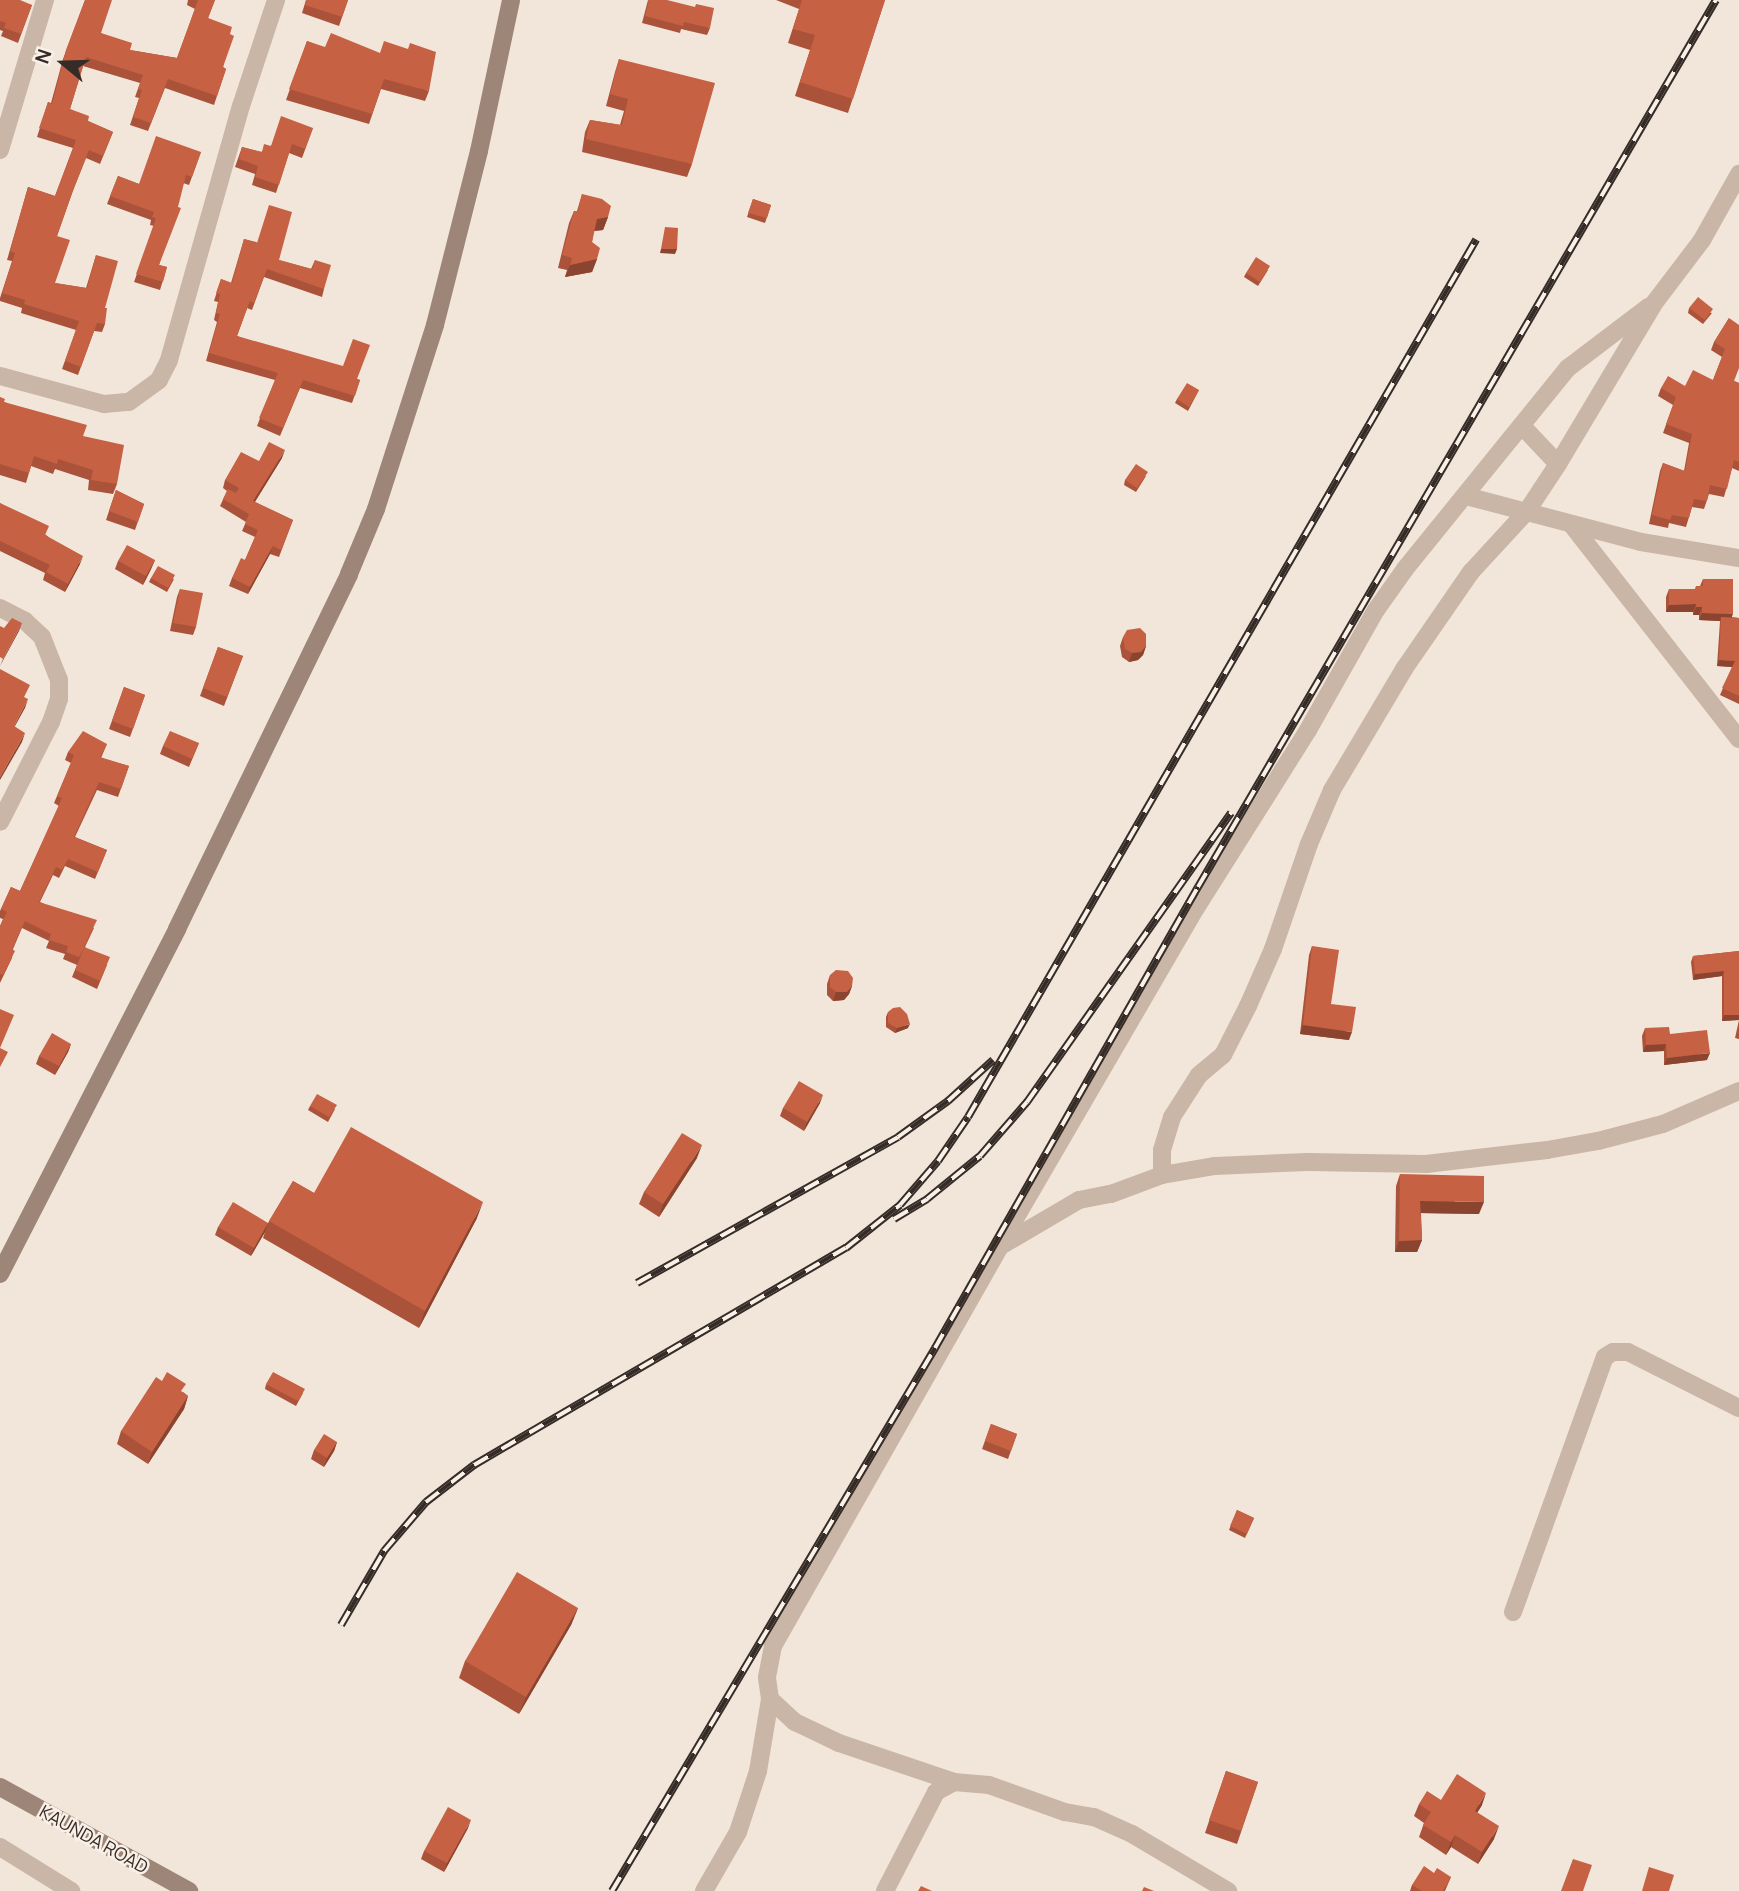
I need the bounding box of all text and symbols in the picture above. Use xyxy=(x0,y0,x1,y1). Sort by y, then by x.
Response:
north arrow xyxy=(28,28,98,98)
text: N xyxy=(29,45,58,67)
street label: KAUNDA ROAD xyxy=(36,1800,152,1878)

